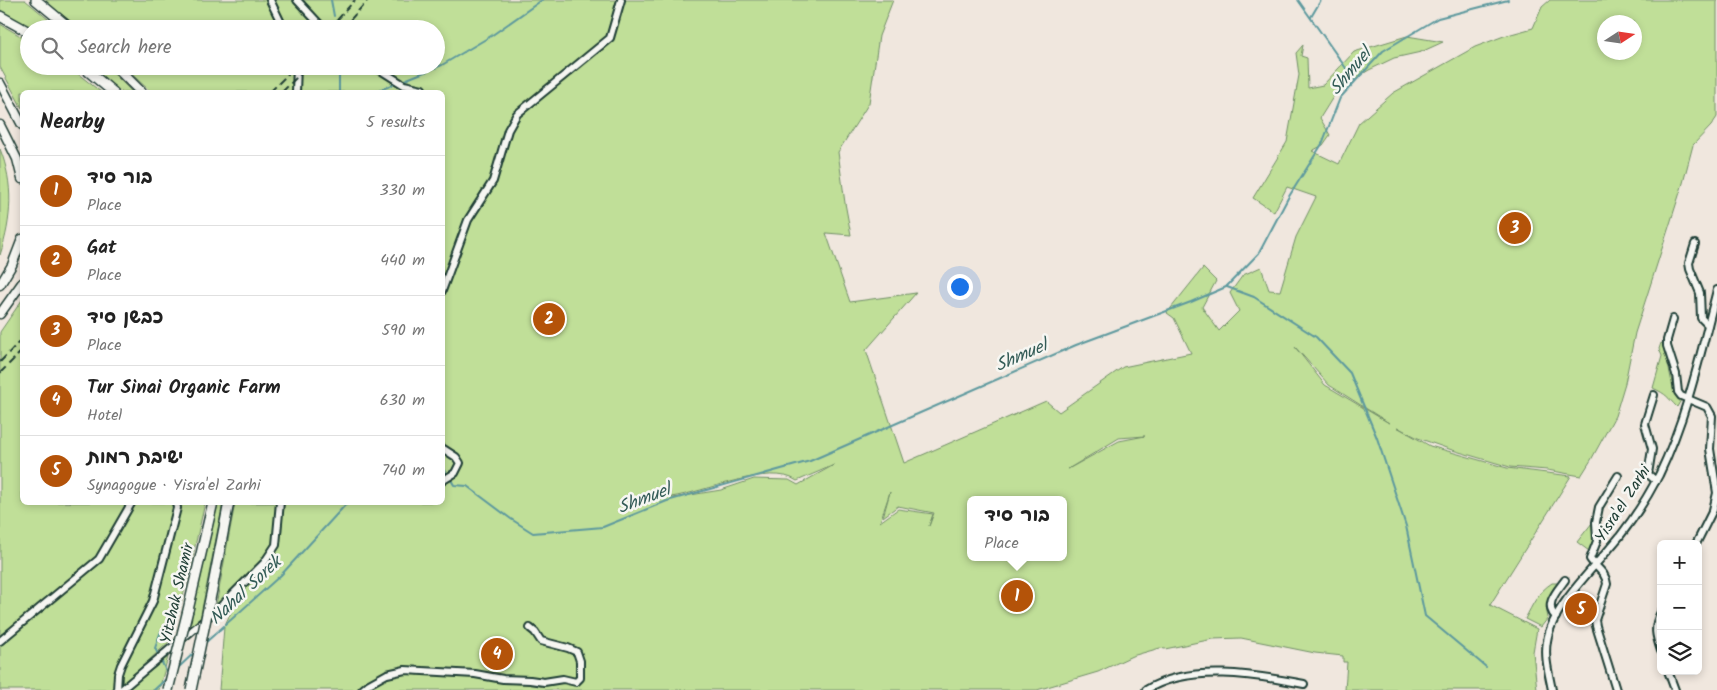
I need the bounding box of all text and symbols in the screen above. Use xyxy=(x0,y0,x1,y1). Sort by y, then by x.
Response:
north arrow xyxy=(1597,15,1642,60)
search box xyxy=(20,20,445,75)
text: Search here xyxy=(78,33,172,63)
icon: search xyxy=(38,34,66,62)
water label: Shmuel xyxy=(1322,39,1382,102)
text: Nearby xyxy=(40,106,105,139)
text: 5 results xyxy=(366,110,425,135)
text: בור סיד xyxy=(87,163,153,193)
text: 1 xyxy=(54,178,58,203)
text: 330 m xyxy=(380,178,425,203)
text: Place xyxy=(87,193,121,218)
pin: 3 xyxy=(1499,209,1531,247)
text: Gat xyxy=(87,233,117,263)
text: 2 xyxy=(51,248,61,273)
text: 440 m xyxy=(380,248,425,273)
text: Place xyxy=(87,263,121,288)
your location xyxy=(947,274,973,300)
pin: 2 xyxy=(533,300,565,338)
text: כבשן סיד xyxy=(87,303,163,333)
text: 3 xyxy=(52,318,60,343)
text: 590 m xyxy=(381,318,425,343)
water label: Shmuel xyxy=(991,331,1056,381)
text: Place xyxy=(87,333,121,358)
text: Tur Sinai Organic Farm xyxy=(87,373,281,403)
text: 4 xyxy=(52,388,60,413)
text: 630 m xyxy=(380,388,425,413)
text: Hotel xyxy=(87,403,122,428)
text: ישיבת רמות xyxy=(87,443,183,473)
text: 5 xyxy=(52,458,60,483)
text: 740 m xyxy=(382,458,425,483)
street label: Yisra'el Zarhi xyxy=(1589,459,1658,547)
text: Synagogue · Yisra'el Zarhi xyxy=(87,473,261,498)
water label: Shmuel xyxy=(614,475,679,523)
popup xyxy=(967,496,1067,561)
text: בור סיד xyxy=(984,501,1050,531)
text: Place xyxy=(984,531,1019,556)
street label: Yitzhak Shamir xyxy=(154,539,202,646)
map controls xyxy=(1657,540,1702,675)
button: + xyxy=(1657,540,1702,585)
water label: Nahal Sorek xyxy=(203,548,291,633)
pin: 1 xyxy=(1001,577,1033,615)
button: − xyxy=(1657,585,1702,630)
pin: 5 xyxy=(1565,590,1597,628)
button: layers xyxy=(1657,630,1702,675)
pin: 4 xyxy=(481,635,513,673)

